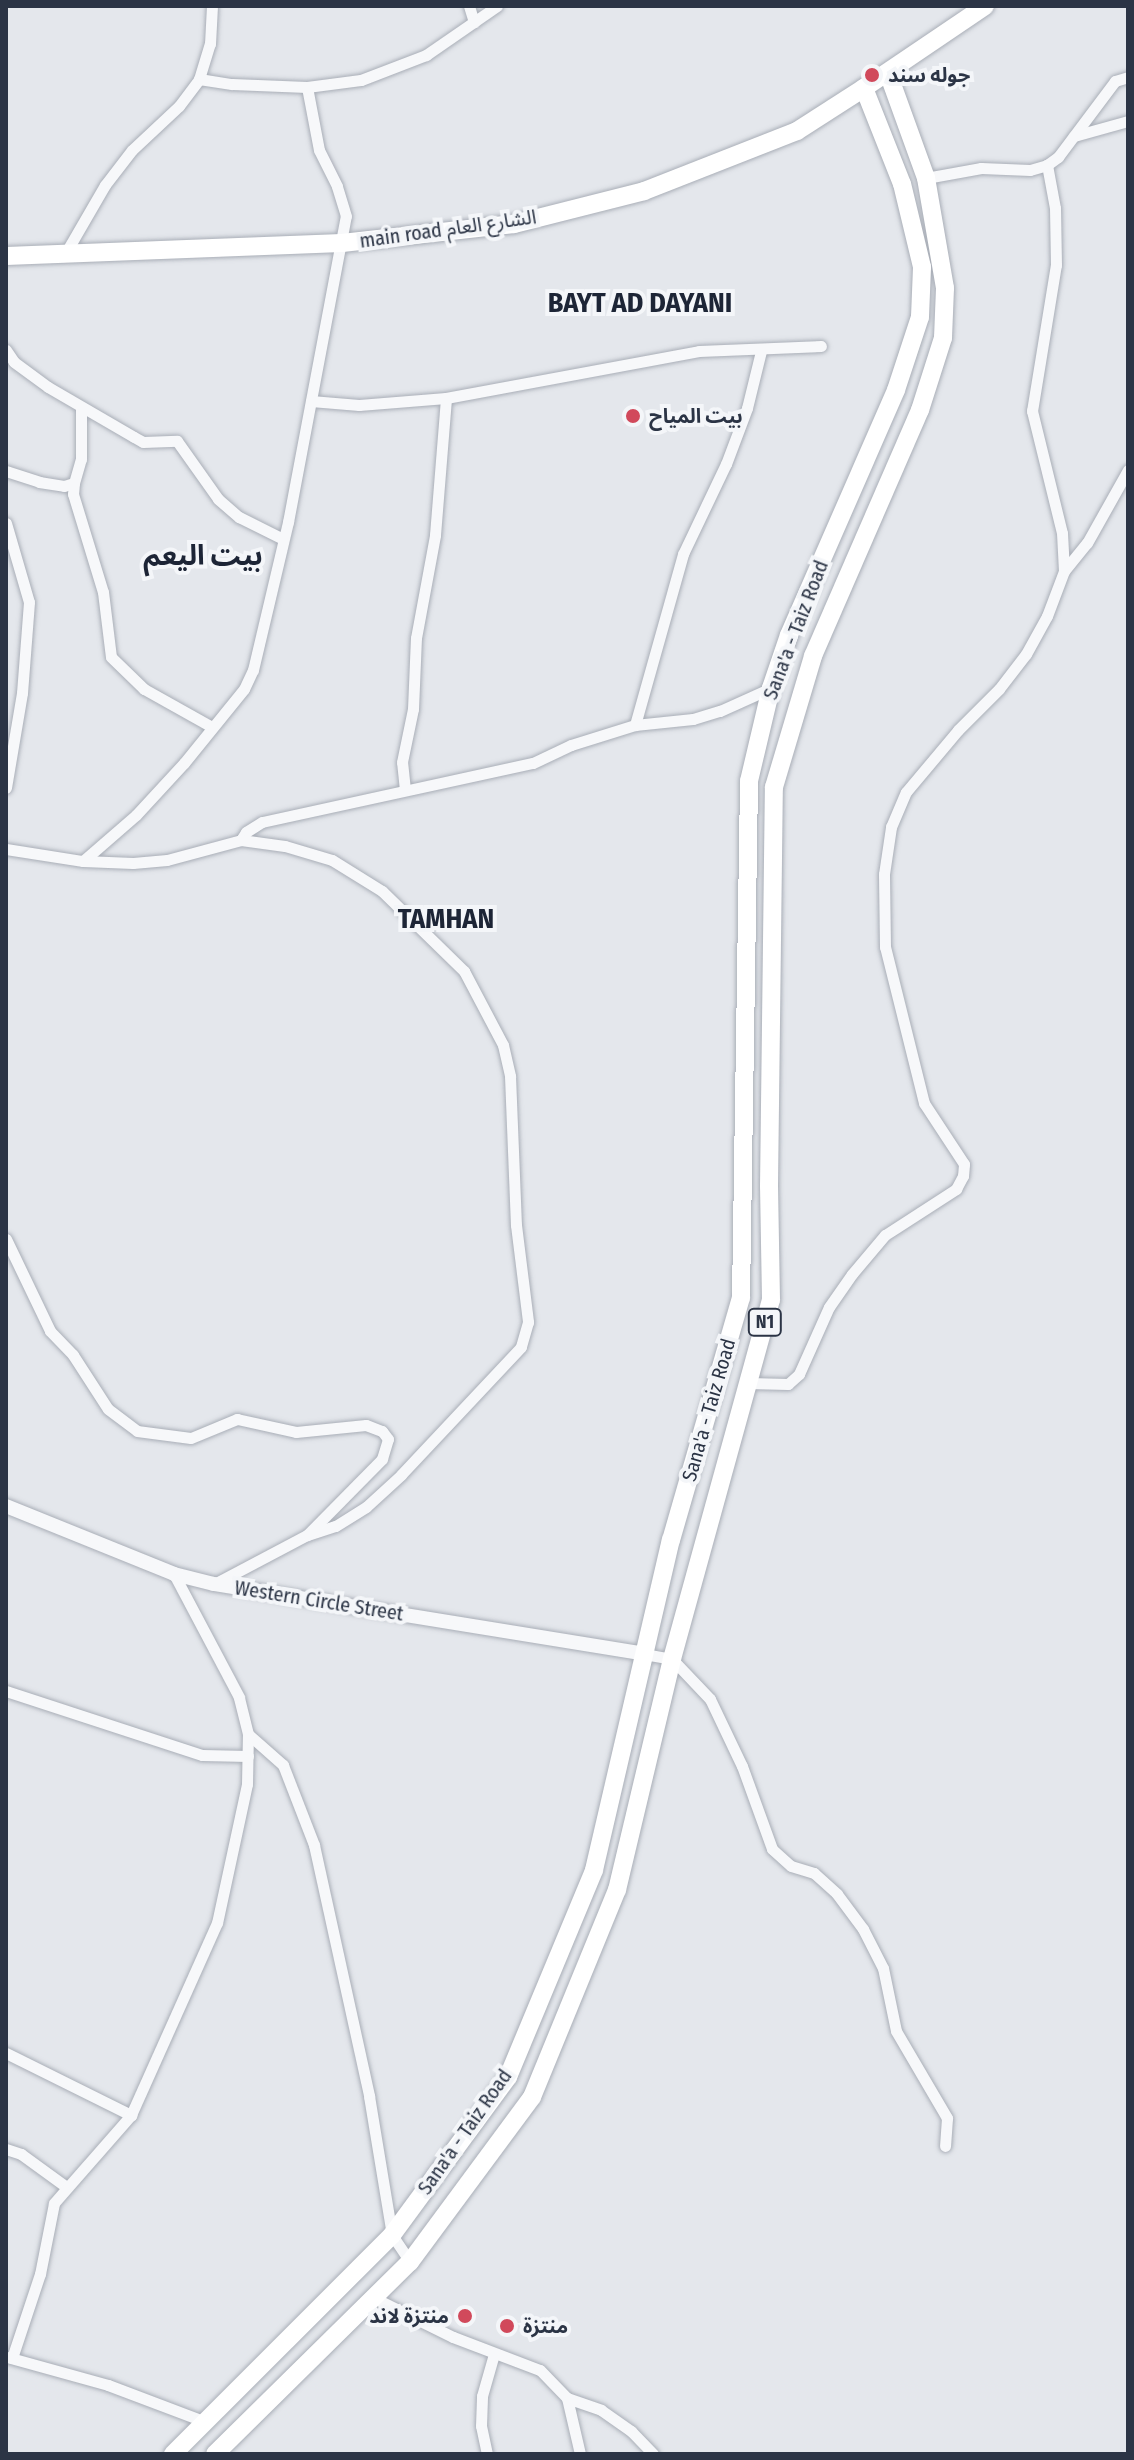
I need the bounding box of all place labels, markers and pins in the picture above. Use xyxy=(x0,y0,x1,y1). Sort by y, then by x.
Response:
place label: جوله سند xyxy=(888,63,970,87)
marker: جوله سند xyxy=(863,66,881,84)
place label: بيت المياح xyxy=(649,404,743,428)
marker: بيت المياح xyxy=(624,407,642,425)
place label: منتزة لاند xyxy=(369,2304,449,2328)
marker: منتزة لاند xyxy=(456,2307,474,2325)
place label: منتزة xyxy=(523,2314,568,2338)
marker: منتزة xyxy=(498,2317,516,2335)

